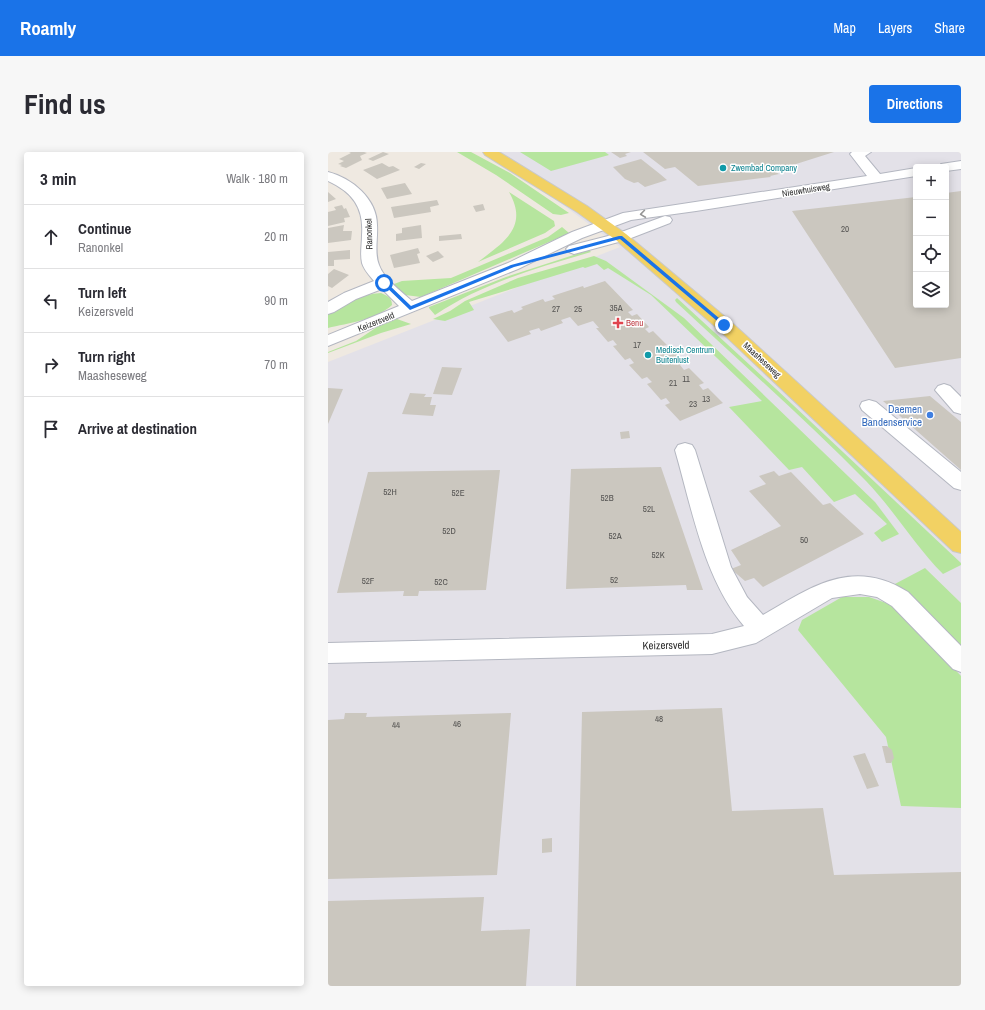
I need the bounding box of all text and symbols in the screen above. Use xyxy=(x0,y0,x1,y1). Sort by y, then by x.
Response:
text: Roamly xyxy=(20,15,76,41)
text: Map xyxy=(834,19,856,37)
text: Layers xyxy=(878,19,912,37)
text: Share xyxy=(934,19,965,37)
text: Find us xyxy=(24,85,106,123)
button: Directions xyxy=(869,85,961,123)
place label: Zwembad Company xyxy=(731,162,797,174)
marker: Zwembad Company xyxy=(718,163,728,173)
map controls xyxy=(913,164,949,308)
button: + xyxy=(913,164,949,200)
text: 3 min xyxy=(40,167,76,190)
text: Walk · 180 m xyxy=(226,170,288,187)
street label: Nieuwhuisweg xyxy=(781,180,832,200)
button: − xyxy=(913,200,949,236)
one-way arrow xyxy=(640,209,646,218)
text: Continue xyxy=(78,218,131,239)
street label: Ranonkel xyxy=(362,218,376,250)
house number: 20 xyxy=(841,223,849,235)
icon: ahead xyxy=(40,226,62,248)
text: 20 m xyxy=(264,228,288,245)
button: locate xyxy=(913,236,949,272)
text: Ranonkel xyxy=(78,239,123,256)
button: layers xyxy=(913,272,949,308)
route start xyxy=(375,274,393,292)
text: Turn left xyxy=(78,282,126,303)
icon: left xyxy=(40,290,62,312)
text: 90 m xyxy=(264,292,288,309)
house number: 35A xyxy=(609,302,623,314)
text: Keizersveld xyxy=(78,303,134,320)
house number: 27 xyxy=(552,303,560,315)
house number: 25 xyxy=(574,303,582,315)
street label: Keizersveld xyxy=(356,309,396,335)
route end xyxy=(715,316,733,334)
place label: Benu xyxy=(626,317,643,329)
marker: Benu xyxy=(613,318,623,328)
house number: 17 xyxy=(633,339,641,351)
street label: Maasheseweg xyxy=(741,339,784,381)
place label: Medisch Centrum Buitenlust xyxy=(656,344,714,366)
text: Turn right xyxy=(78,346,135,367)
marker: Medisch Centrum Buitenlust xyxy=(643,350,653,360)
icon: right xyxy=(40,354,62,376)
text: 70 m xyxy=(264,356,288,373)
text: Maasheseweg xyxy=(78,367,147,384)
house number: 11 xyxy=(682,373,690,385)
house number: 21 xyxy=(669,377,677,389)
house number: 13 xyxy=(702,393,710,405)
house number: 23 xyxy=(689,398,697,410)
place label: Daemen Bandenservice xyxy=(862,402,922,429)
marker: Daemen Bandenservice xyxy=(925,410,935,420)
icon: arrive xyxy=(40,418,62,440)
text: Arrive at destination xyxy=(78,418,197,439)
house number: 52H xyxy=(383,486,397,498)
house number: 52E xyxy=(451,487,465,499)
house number: 52B xyxy=(600,492,614,504)
house number: 52L xyxy=(643,503,655,515)
house number: 52D xyxy=(442,525,456,537)
house number: 52A xyxy=(608,530,622,542)
house number: 50 xyxy=(800,534,808,546)
house number: 52K xyxy=(651,549,665,561)
house number: 52 xyxy=(610,574,618,586)
house number: 52F xyxy=(362,575,375,587)
house number: 52C xyxy=(434,576,448,588)
street label: Keizersveld xyxy=(642,638,690,652)
house number: 48 xyxy=(655,713,663,725)
house number: 46 xyxy=(453,718,461,730)
house number: 44 xyxy=(392,719,400,731)

